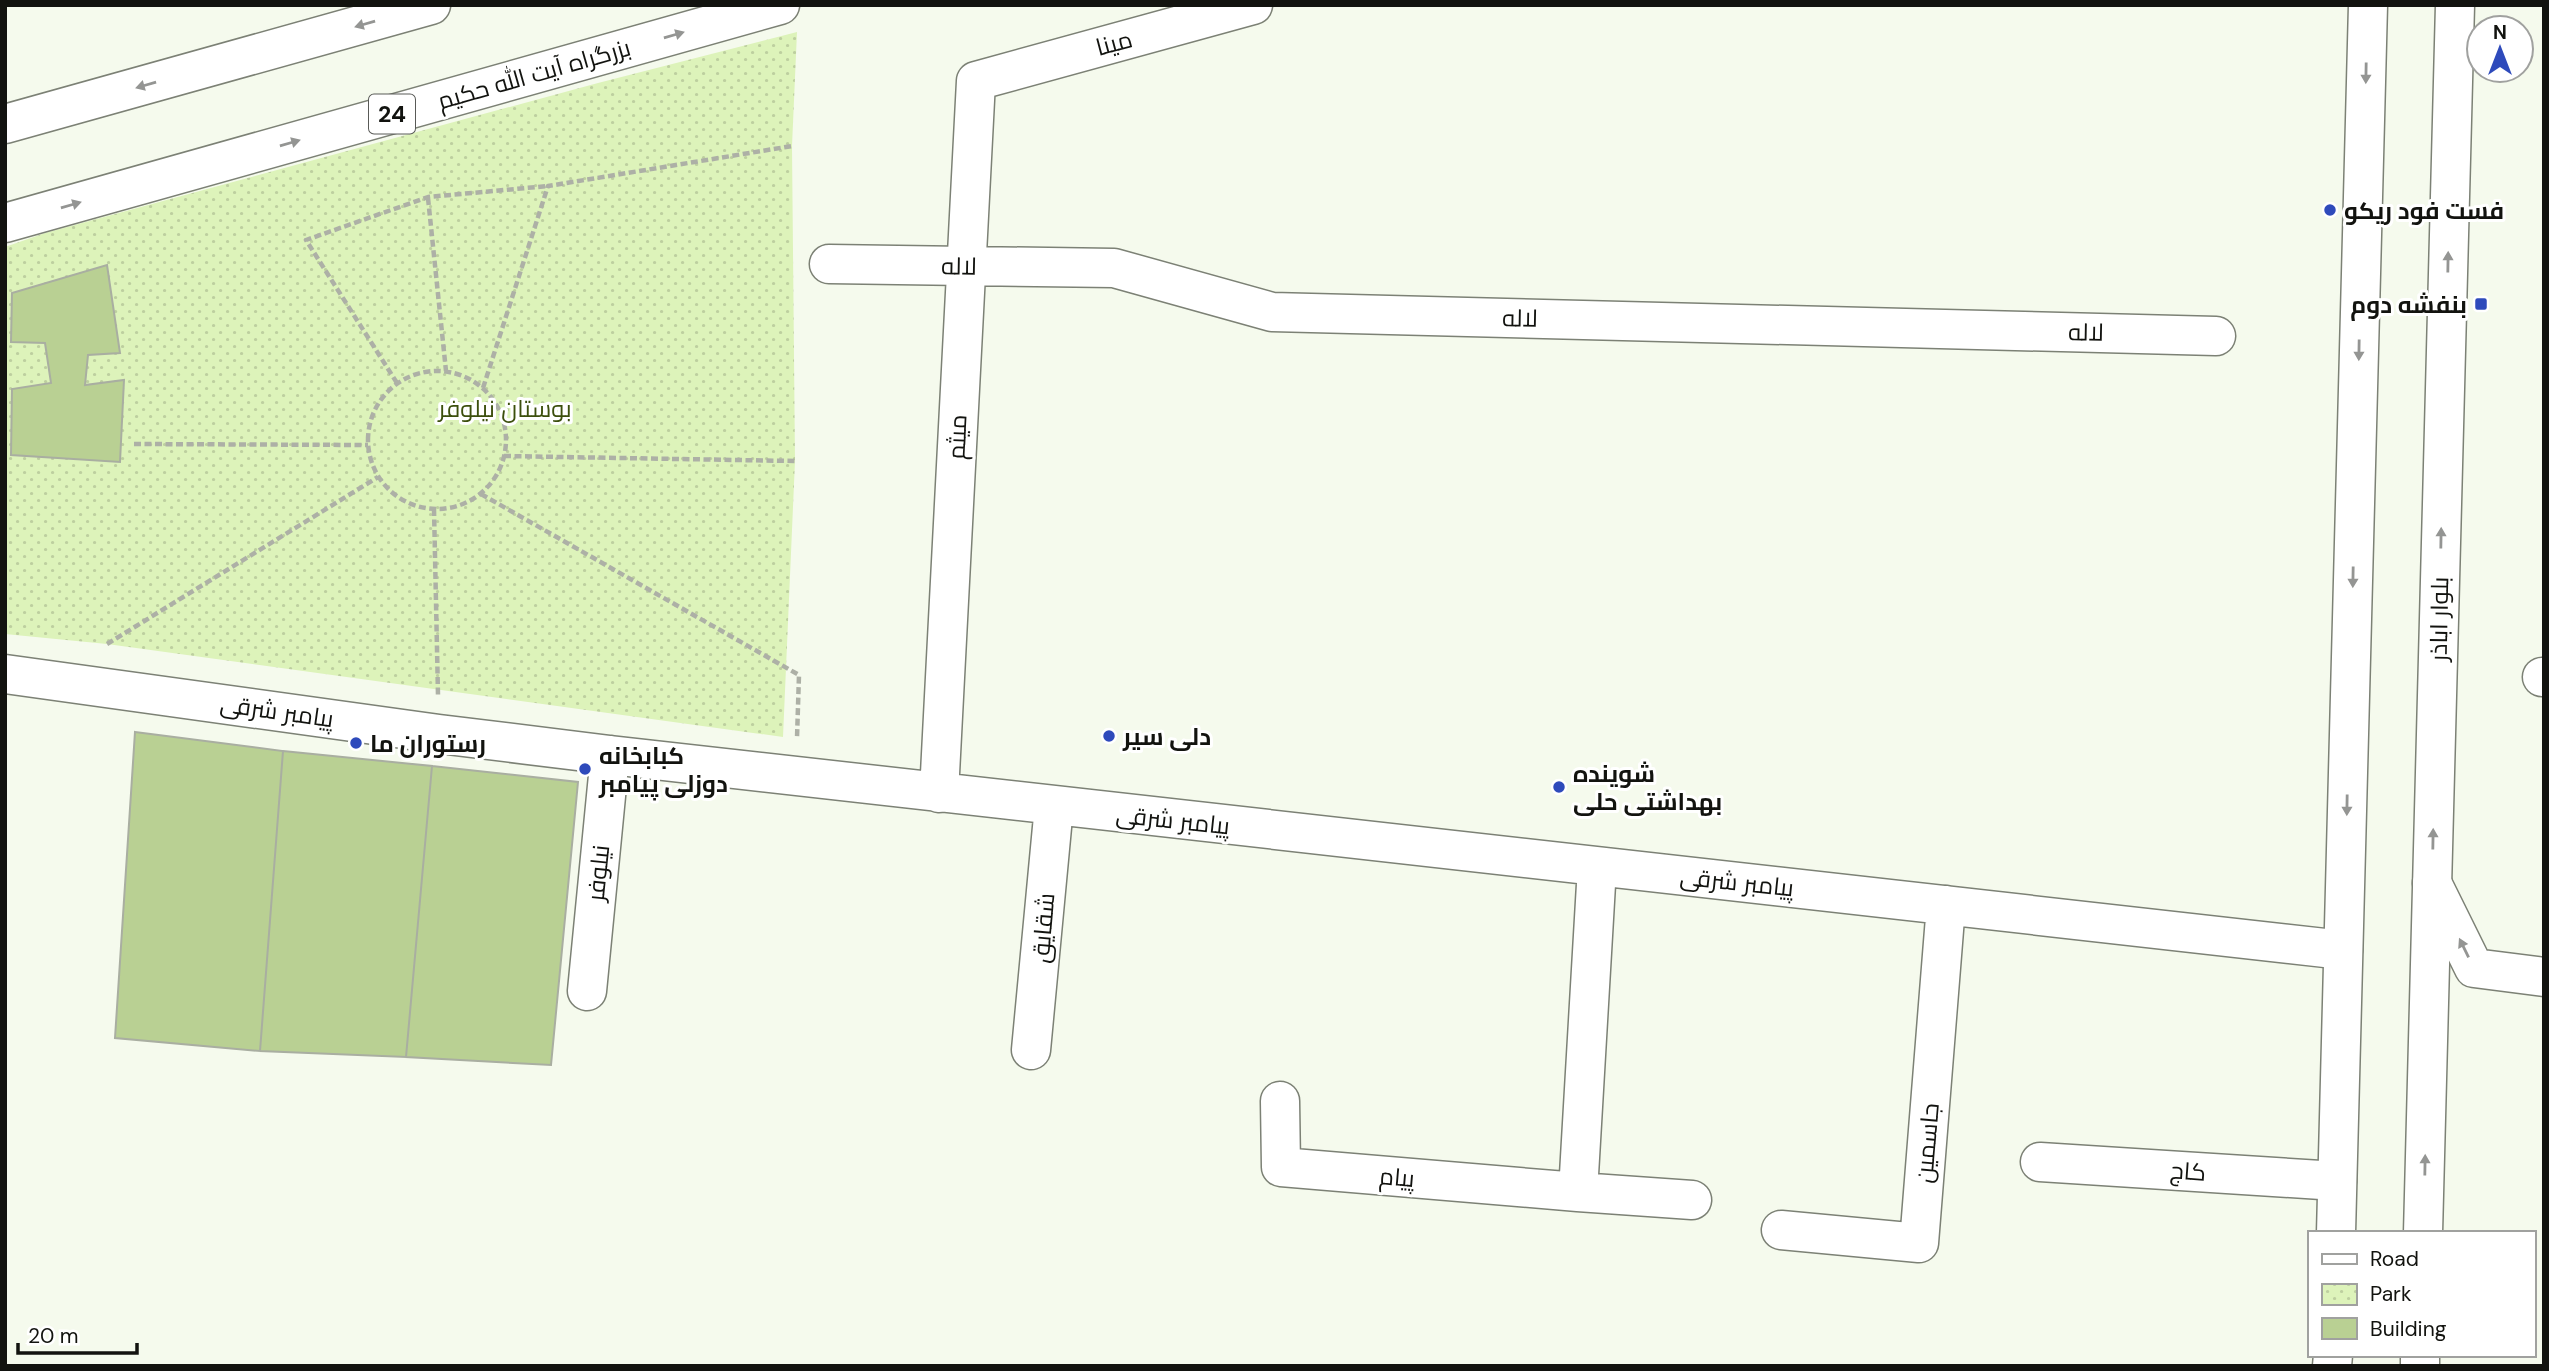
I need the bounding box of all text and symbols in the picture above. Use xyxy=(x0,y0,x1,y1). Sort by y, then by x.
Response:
north arrow xyxy=(2465,14,2535,84)
one-way arrow xyxy=(354,19,375,29)
text: N xyxy=(2493,20,2507,45)
street label: مینا xyxy=(1092,23,1136,63)
one-way arrow xyxy=(663,29,685,40)
street label: بزرگراه آیت الله حکیم xyxy=(434,32,634,117)
one-way arrow xyxy=(2360,63,2372,85)
one-way arrow xyxy=(135,80,156,90)
road number: 24 xyxy=(369,94,415,134)
one-way arrow xyxy=(279,137,301,148)
place label: فست فود ریکو xyxy=(2344,195,2504,226)
one-way arrow xyxy=(60,199,82,210)
marker: فست فود ریکو xyxy=(2322,202,2338,218)
street label: لاله xyxy=(941,250,977,282)
one-way arrow xyxy=(2443,251,2454,273)
place label: بنفشه دوم xyxy=(2350,289,2467,321)
marker: بنفشه دوم xyxy=(2473,296,2489,312)
street label: لاله xyxy=(1502,302,1538,334)
street label: لاله xyxy=(2068,316,2104,348)
one-way arrow xyxy=(2353,339,2364,361)
park label: بوستان نیلوفر xyxy=(436,393,572,424)
street label: میثم xyxy=(940,414,975,461)
one-way arrow xyxy=(2436,527,2447,549)
one-way arrow xyxy=(2347,567,2358,589)
street label: بلوار اباذر xyxy=(2423,576,2455,664)
street label: پیامبر شرقی xyxy=(218,688,336,735)
place label: دلی سیر xyxy=(1122,721,1211,752)
place label: رستوران ما xyxy=(370,728,486,759)
marker: دلی سیر xyxy=(1101,728,1117,744)
marker: رستوران ما xyxy=(348,735,364,751)
place label: کبابخانه دوزلی پیامبر xyxy=(598,740,728,801)
place label: شوینده بهداشتی حلی xyxy=(1573,758,1722,817)
marker: کبابخانه دوزلی پیامبر xyxy=(577,761,593,777)
marker: شوینده بهداشتی حلی xyxy=(1551,779,1567,795)
one-way arrow xyxy=(2341,794,2353,816)
street label: پیامبر شرقی xyxy=(1114,799,1232,842)
one-way arrow xyxy=(2428,828,2439,850)
street label: نیلوفر xyxy=(579,843,616,905)
street label: پیامبر شرقی xyxy=(1678,861,1796,904)
street label: شقایق xyxy=(1025,892,1061,964)
one-way arrow xyxy=(2458,938,2470,958)
street label: جاسمین xyxy=(1908,1102,1946,1184)
one-way arrow xyxy=(2419,1153,2431,1175)
street label: کاج xyxy=(2169,1154,2207,1189)
street label: پیام xyxy=(1378,1160,1417,1195)
legend xyxy=(2308,1231,2535,1357)
text: Road xyxy=(2370,1245,2419,1273)
text: Park xyxy=(2370,1280,2412,1308)
scale bar xyxy=(18,1312,136,1356)
text: Building xyxy=(2370,1315,2447,1343)
text: 20 m xyxy=(28,1322,79,1350)

